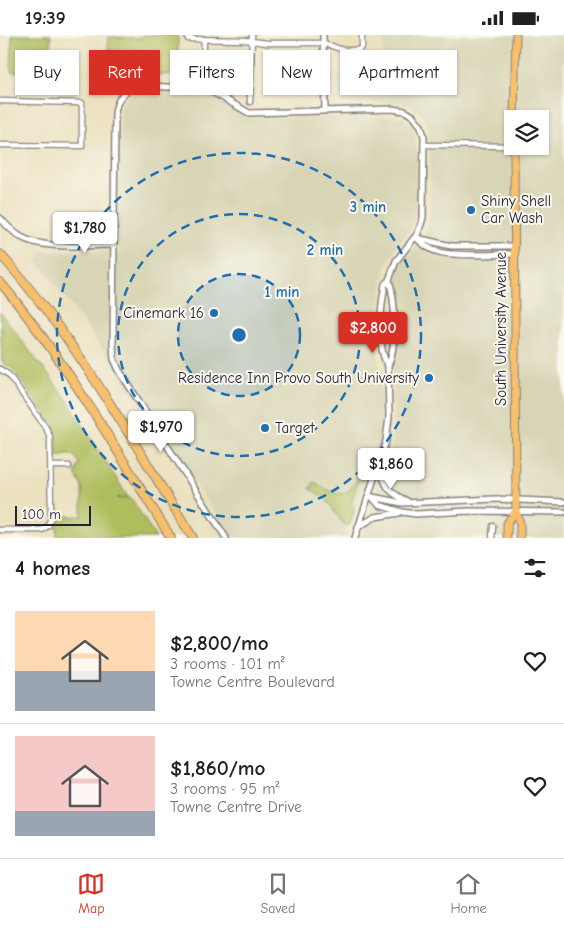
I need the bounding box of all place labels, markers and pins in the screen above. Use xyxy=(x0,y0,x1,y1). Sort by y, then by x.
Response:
place label: Shiny Shell Car Wash xyxy=(481,192,551,227)
marker: Shiny Shell Car Wash xyxy=(465,204,477,216)
pin: $1,780 xyxy=(44,211,126,254)
place label: Cinemark 16 xyxy=(123,304,204,322)
marker: Cinemark 16 xyxy=(208,307,220,319)
pin: $2,800 xyxy=(332,311,414,354)
centre of rings xyxy=(230,326,248,344)
place label: Residence Inn Provo South University xyxy=(178,369,419,387)
marker: Residence Inn Provo South University xyxy=(423,372,435,384)
pin: $1,970 xyxy=(120,411,202,453)
place label: Target xyxy=(275,419,315,437)
marker: Target xyxy=(259,422,271,434)
pin: $1,860 xyxy=(350,447,432,490)

